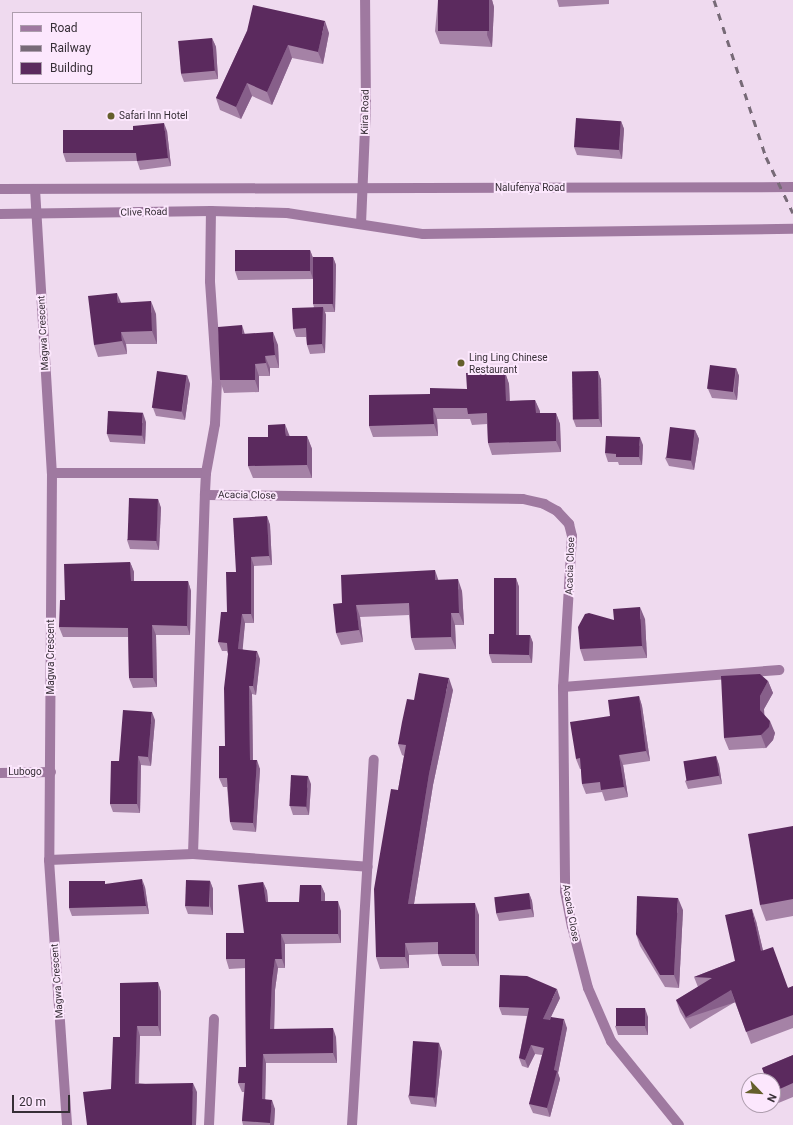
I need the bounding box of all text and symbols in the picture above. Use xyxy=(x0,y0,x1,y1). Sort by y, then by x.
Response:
legend xyxy=(12,12,142,84)
text: Road xyxy=(50,21,78,35)
text: Railway xyxy=(50,41,91,55)
text: Building xyxy=(50,61,93,75)
street label: Kiira Road xyxy=(359,89,371,135)
place label: Safari Inn Hotel xyxy=(119,110,188,122)
marker: Safari Inn Hotel xyxy=(106,111,116,121)
street label: Nalufenya Road xyxy=(495,182,565,194)
street label: Clive Road xyxy=(120,206,168,218)
street label: Magwa Crescent xyxy=(35,295,51,371)
place label: Ling Ling Chinese Restaurant xyxy=(469,351,548,374)
marker: Ling Ling Chinese Restaurant xyxy=(456,358,466,368)
street label: Acacia Close xyxy=(218,488,276,502)
street label: Acacia Close xyxy=(563,537,577,595)
street label: Magwa Crescent xyxy=(45,620,57,694)
street label: Lubogo xyxy=(8,766,42,778)
street label: Acacia Close xyxy=(560,883,582,943)
street label: Magwa Crescent xyxy=(48,943,66,1019)
north arrow xyxy=(741,1073,781,1113)
scale bar xyxy=(14,1087,72,1113)
text: N xyxy=(764,1092,779,1104)
text: 20 m xyxy=(19,1095,46,1109)

